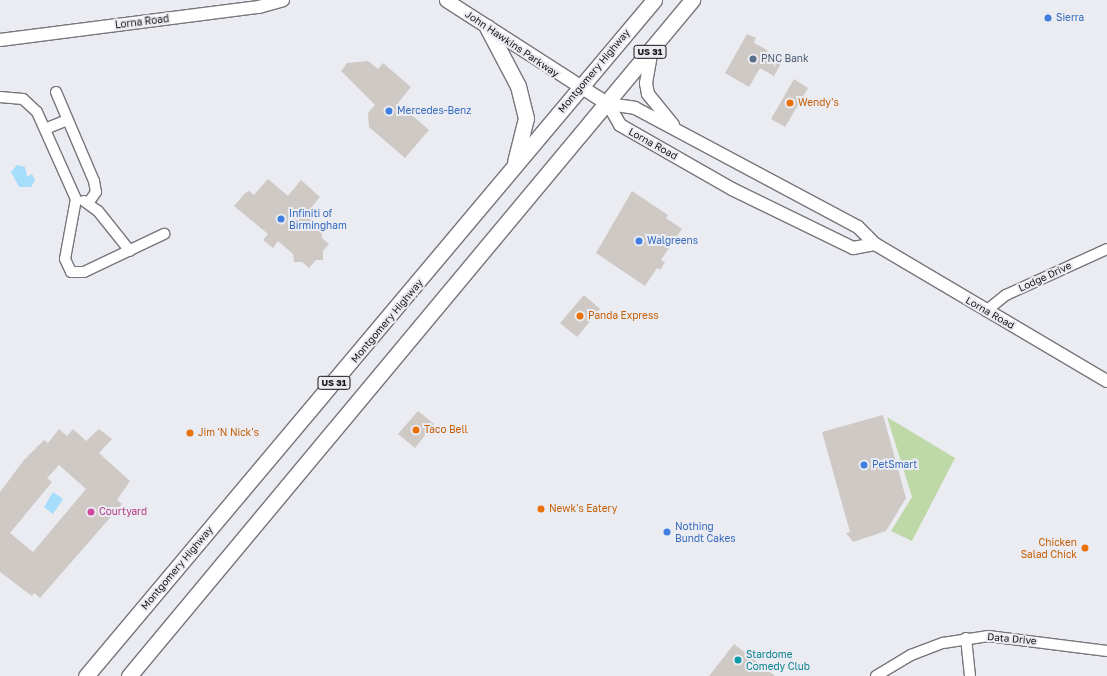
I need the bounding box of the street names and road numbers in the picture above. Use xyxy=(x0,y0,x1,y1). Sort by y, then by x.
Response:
street label: John Hawkins Parkway xyxy=(463,8,561,80)
street label: Lorna Road xyxy=(114,13,170,31)
street label: Montgomery Highway xyxy=(556,27,632,115)
road number: US 31 xyxy=(633,45,667,59)
street label: Lorna Road xyxy=(626,126,680,162)
street label: Lodge Drive xyxy=(1017,260,1073,294)
street label: Montgomery Highway xyxy=(349,277,425,365)
street label: Lorna Road xyxy=(963,294,1017,332)
road number: US 31 xyxy=(317,376,351,390)
street label: Montgomery Highway xyxy=(139,524,215,612)
street label: Data Drive xyxy=(987,631,1037,647)

